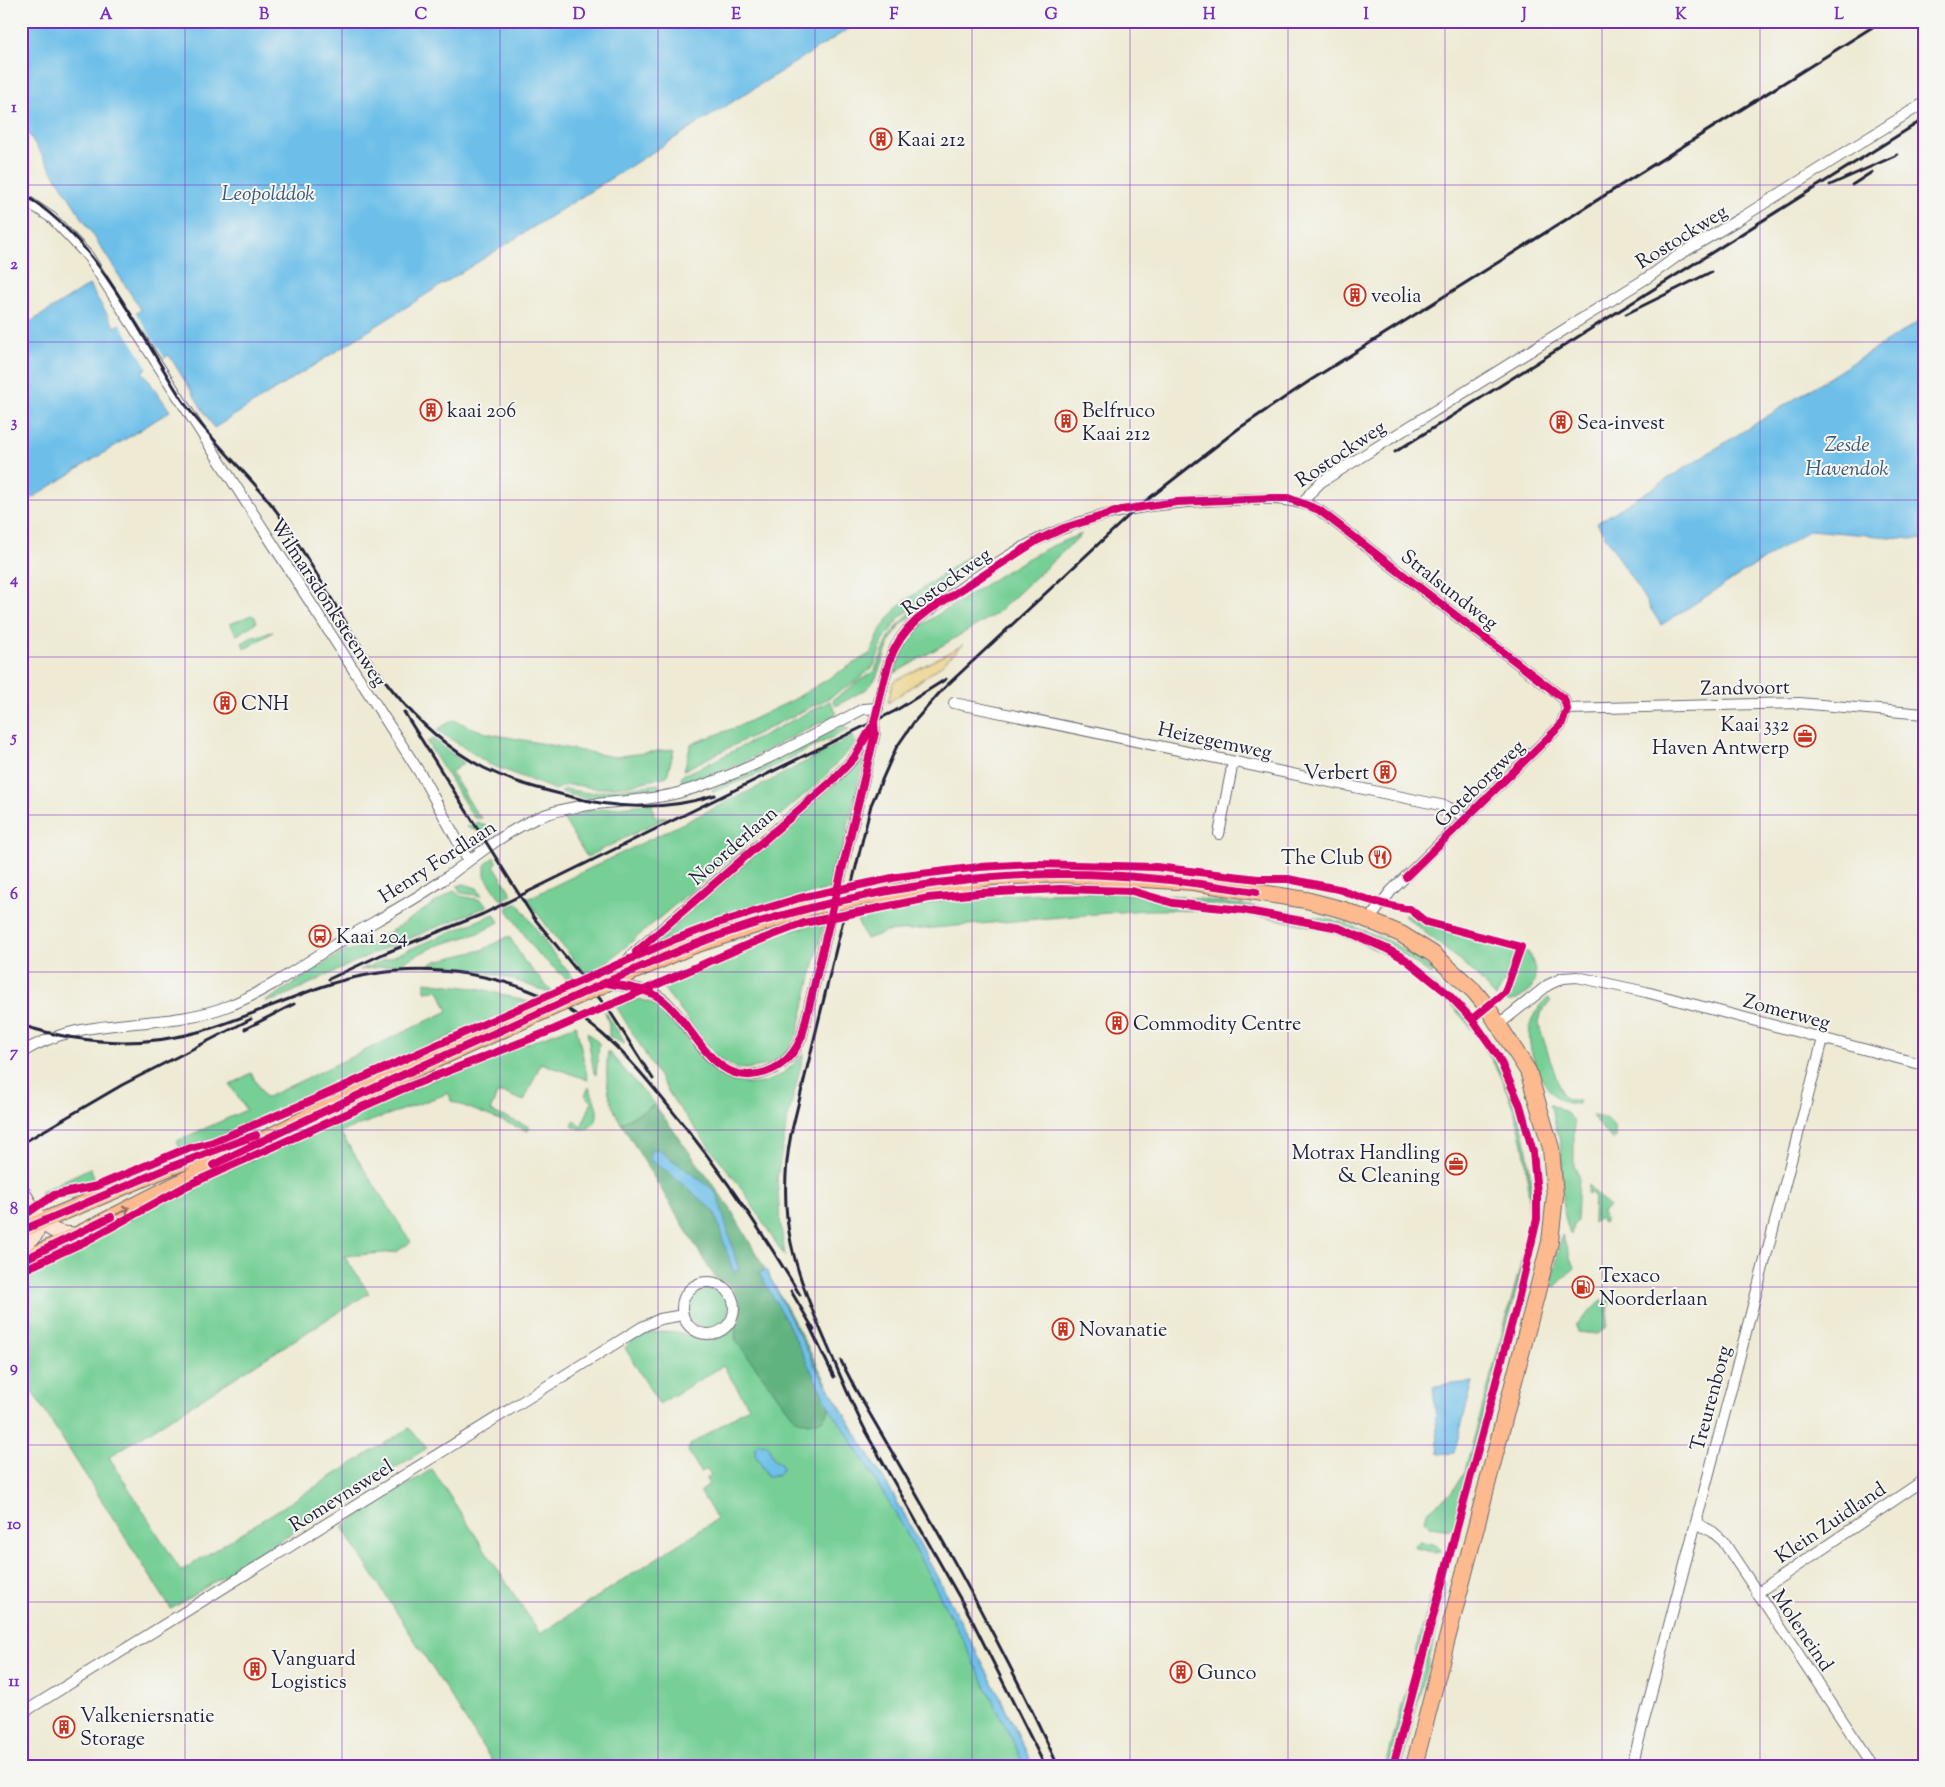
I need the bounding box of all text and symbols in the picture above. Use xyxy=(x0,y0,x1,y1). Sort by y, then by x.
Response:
text: A xyxy=(100,4,113,27)
text: B xyxy=(259,4,269,27)
text: C xyxy=(415,4,428,27)
text: D xyxy=(573,4,586,27)
text: E xyxy=(731,4,741,27)
text: F xyxy=(890,4,899,27)
text: G xyxy=(1044,4,1058,27)
text: H xyxy=(1203,4,1216,27)
text: I xyxy=(1363,4,1369,27)
text: J xyxy=(1520,4,1527,27)
text: K xyxy=(1675,4,1687,27)
text: L xyxy=(1834,4,1844,27)
text: 1 xyxy=(11,97,17,120)
building icon: Kaai 212 xyxy=(869,127,893,151)
place label: Kaai 212 xyxy=(897,127,965,156)
water label: Leopolddok xyxy=(221,180,315,210)
street label: Rostockweg xyxy=(1631,198,1734,278)
text: 2 xyxy=(10,254,18,277)
building icon: veolia xyxy=(1343,283,1367,307)
place label: veolia xyxy=(1371,283,1422,312)
building icon: kaai 206 xyxy=(419,398,443,422)
place label: kaai 206 xyxy=(447,398,516,427)
place label: Belfruco Kaai 212 xyxy=(1082,398,1155,450)
building icon: Belfruco Kaai 212 xyxy=(1054,409,1078,433)
building icon: Sea-invest xyxy=(1549,410,1573,434)
place label: Sea-invest xyxy=(1577,410,1665,439)
text: 3 xyxy=(11,412,18,435)
street label: Rostockweg xyxy=(1290,414,1393,496)
water label: Zesde Havendok xyxy=(1805,431,1889,485)
street label: Wilmarsdonksteenweg xyxy=(261,513,393,694)
street label: Rostockweg xyxy=(897,541,998,625)
street label: Stralsundweg xyxy=(1394,544,1504,638)
text: 4 xyxy=(9,569,18,592)
street label: Zandvoort xyxy=(1700,674,1790,705)
building icon: CNH xyxy=(213,691,237,715)
place label: CNH xyxy=(241,691,289,720)
place label: Kaai 332 Haven Antwerp xyxy=(1652,712,1789,764)
street label: Heizegemweg xyxy=(1155,716,1274,769)
office icon: Kaai 332 Haven Antwerp xyxy=(1793,724,1817,748)
text: 5 xyxy=(9,727,17,750)
street label: Goteborgweg xyxy=(1429,734,1533,835)
place label: Verbert xyxy=(1304,760,1369,789)
building icon: Verbert xyxy=(1373,760,1397,784)
street label: Noorderlaan xyxy=(684,800,785,893)
street label: Henry Fordlaan xyxy=(374,814,503,912)
place label: The Club xyxy=(1281,845,1364,874)
restaurant icon: The Club xyxy=(1368,845,1392,869)
text: 6 xyxy=(10,884,18,907)
bus stop icon: Kaai 204 xyxy=(308,924,332,948)
place label: Kaai 204 xyxy=(336,924,408,953)
street label: Zomerweg xyxy=(1740,988,1833,1039)
building icon: Commodity Centre xyxy=(1105,1011,1129,1035)
place label: Commodity Centre xyxy=(1133,1011,1301,1040)
text: 7 xyxy=(10,1042,19,1065)
place label: Motrax Handling & Cleaning xyxy=(1292,1140,1440,1192)
office icon: Motrax Handling & Cleaning xyxy=(1444,1152,1468,1176)
text: 8 xyxy=(10,1199,18,1222)
one-way arrow xyxy=(116,1206,131,1216)
place label: Texaco Noorderlaan xyxy=(1599,1263,1708,1315)
fuel station icon: Texaco Noorderlaan xyxy=(1571,1275,1595,1299)
building icon: Novanatie xyxy=(1051,1317,1075,1341)
place label: Novanatie xyxy=(1079,1317,1167,1346)
street label: Treurenborg xyxy=(1684,1342,1740,1455)
text: 9 xyxy=(10,1357,18,1380)
street label: Romeynsweel xyxy=(285,1453,400,1541)
street label: Klein Zuidland xyxy=(1770,1476,1893,1572)
text: 10 xyxy=(7,1514,21,1537)
street label: Moleneind xyxy=(1763,1585,1839,1678)
place label: Vanguard Logistics xyxy=(271,1646,356,1698)
building icon: Vanguard Logistics xyxy=(243,1657,267,1681)
building icon: Gunco xyxy=(1169,1660,1193,1684)
place label: Gunco xyxy=(1197,1660,1257,1689)
text: 11 xyxy=(9,1671,20,1694)
place label: Valkeniersnatie Storage xyxy=(80,1703,214,1755)
building icon: Valkeniersnatie Storage xyxy=(52,1715,76,1739)

